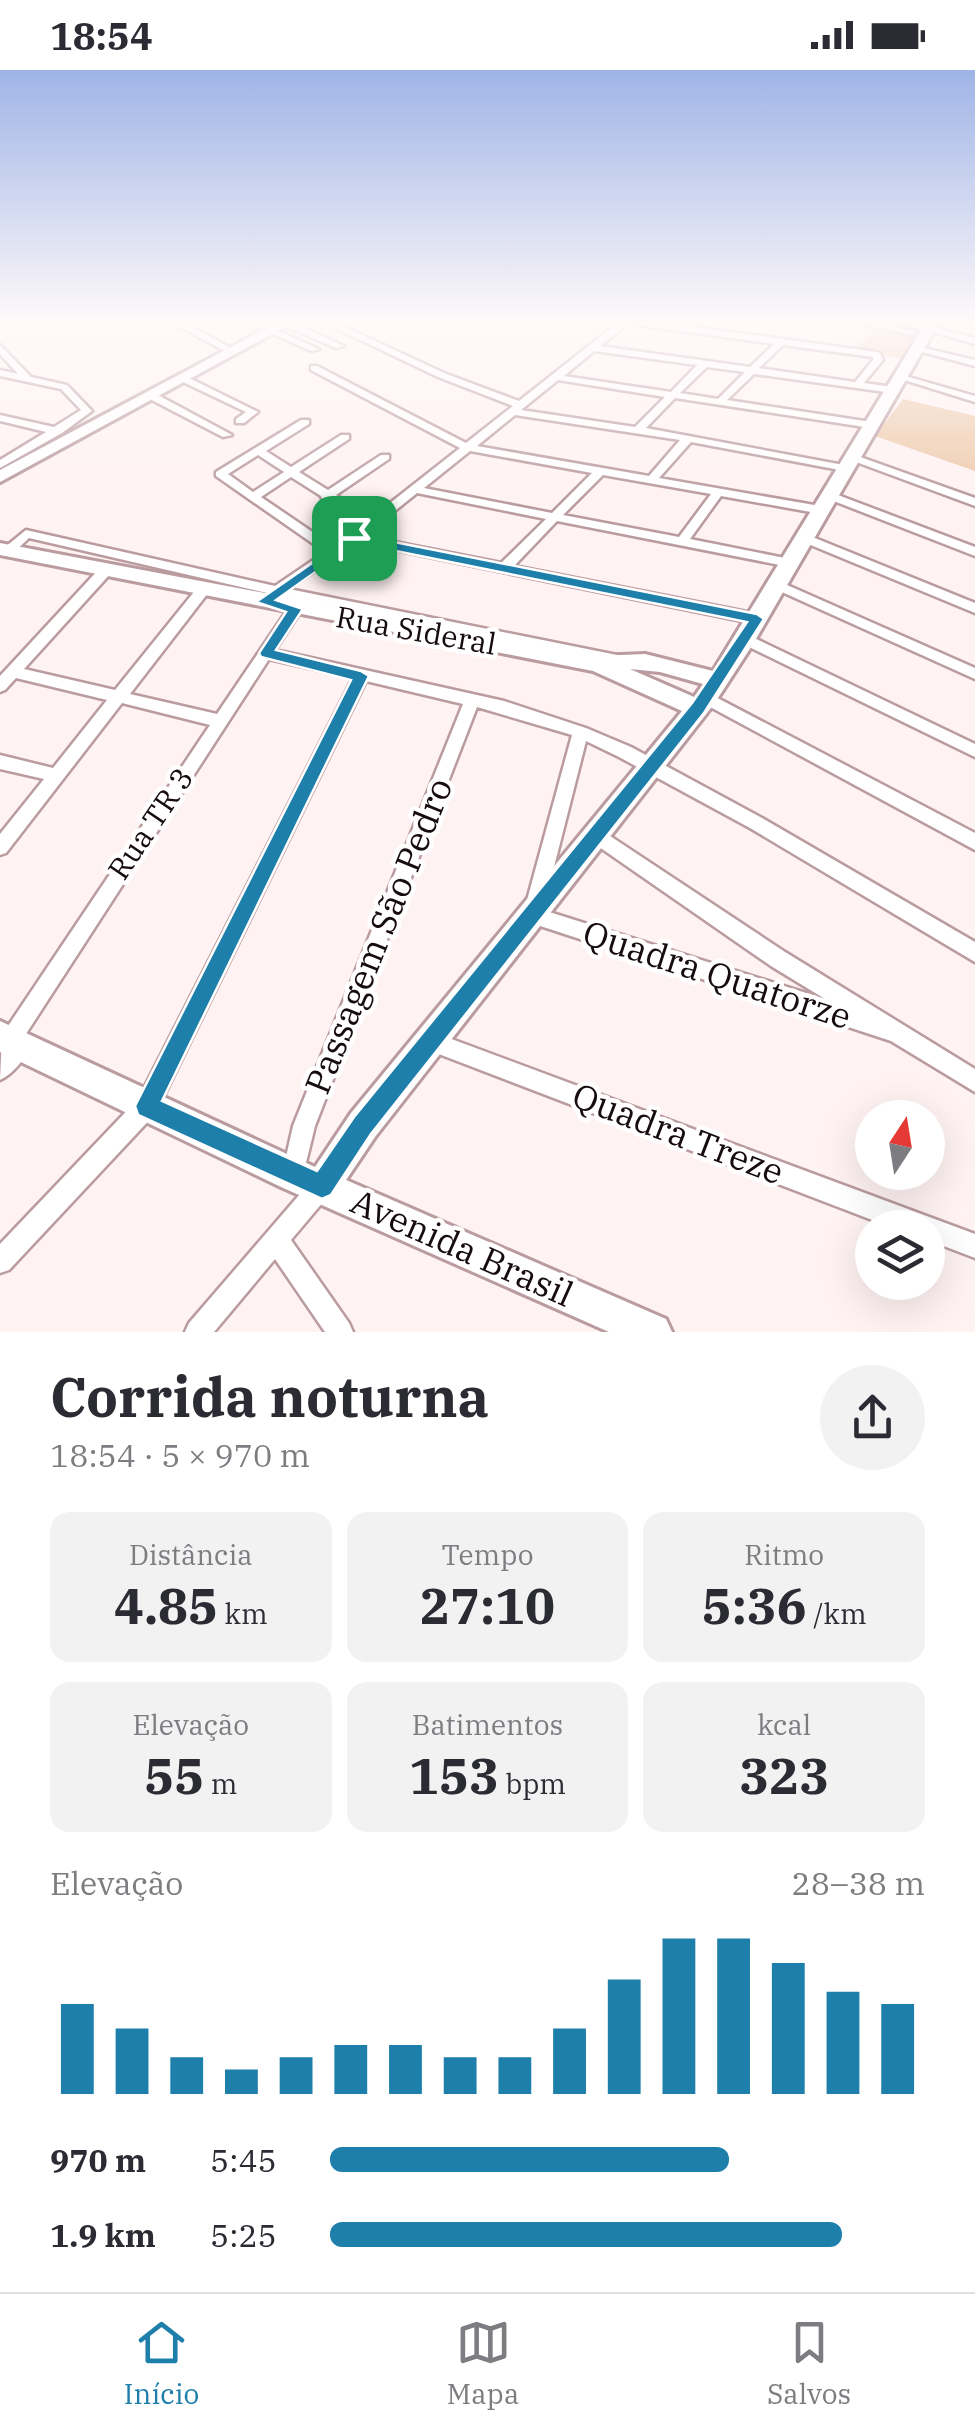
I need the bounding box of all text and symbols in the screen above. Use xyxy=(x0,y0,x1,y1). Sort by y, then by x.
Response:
text: 18:54 xyxy=(50,11,153,60)
pin xyxy=(312,496,397,581)
icon: arrive xyxy=(327,511,382,566)
street label: Rua Sideral xyxy=(333,596,499,663)
street label: Rua TR 3 xyxy=(98,760,201,887)
street label: Passagem São Pedro xyxy=(294,771,462,1100)
street label: Quadra Quatorze xyxy=(577,909,857,1039)
street label: Quadra Treze xyxy=(566,1072,790,1194)
north arrow xyxy=(855,1100,945,1190)
map controls xyxy=(855,1100,945,1300)
street label: Avenida Brasil xyxy=(344,1178,581,1317)
button: layers xyxy=(855,1210,945,1300)
text: Corrida noturna xyxy=(50,1361,489,1432)
button: share xyxy=(820,1365,925,1470)
text: 18:54 · 5 × 970 m xyxy=(50,1434,310,1476)
text: Distância xyxy=(129,1536,253,1573)
text: Tempo xyxy=(442,1536,533,1573)
text: Ritmo xyxy=(744,1536,824,1573)
text: 4.85 xyxy=(114,1573,218,1638)
text: 27:10 xyxy=(420,1573,555,1638)
text: 5:36 xyxy=(702,1573,807,1638)
text: km xyxy=(218,1595,268,1632)
text: /km xyxy=(807,1595,867,1632)
text: Elevação xyxy=(132,1706,249,1743)
text: Batimentos xyxy=(412,1706,563,1743)
text: kcal xyxy=(757,1706,811,1743)
text: 55 xyxy=(144,1743,204,1808)
text: 153 xyxy=(409,1743,499,1808)
text: 323 xyxy=(739,1743,829,1808)
text: m xyxy=(204,1765,237,1802)
text: bpm xyxy=(499,1765,566,1802)
text: Elevação xyxy=(50,1862,183,1904)
text: 28–38 m xyxy=(791,1862,925,1904)
text: 970 m xyxy=(50,2139,146,2181)
text: 5:45 xyxy=(210,2139,277,2181)
text: 1.9 km xyxy=(50,2214,156,2256)
text: 5:25 xyxy=(210,2214,277,2256)
tab: Início xyxy=(124,2315,199,2412)
tab: Mapa xyxy=(447,2315,519,2412)
tab: Salvos xyxy=(767,2315,851,2412)

